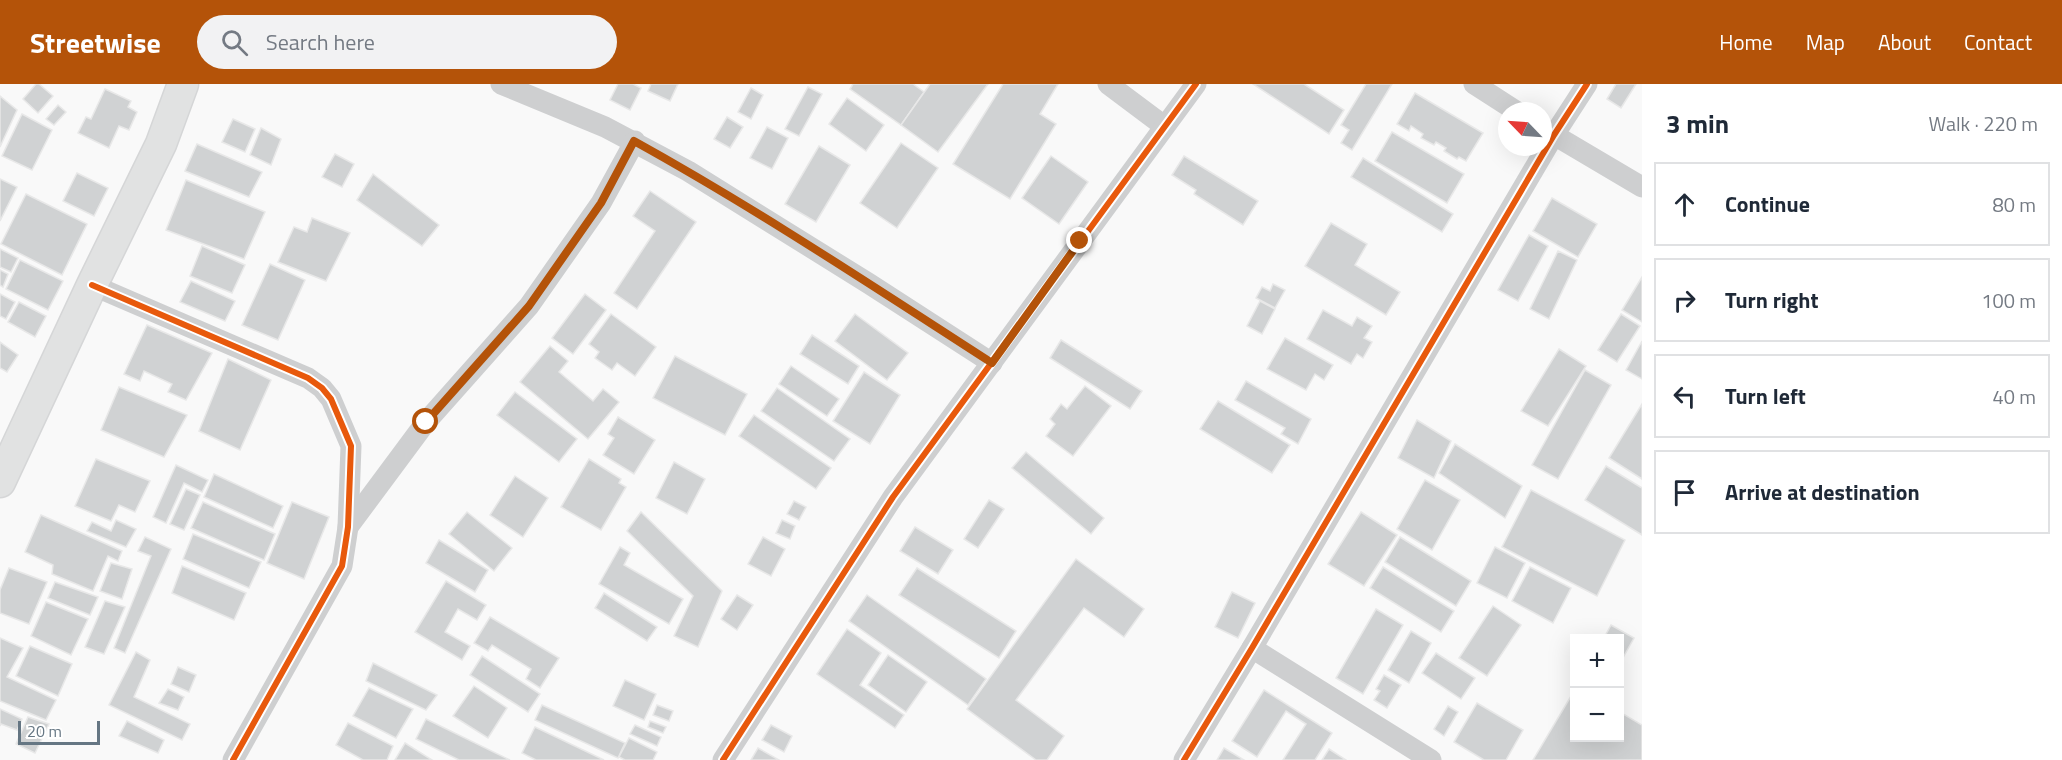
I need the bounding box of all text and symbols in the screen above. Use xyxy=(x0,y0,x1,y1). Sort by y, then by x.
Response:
search box xyxy=(197,15,617,69)
text: Streetwise xyxy=(30,21,161,64)
text: Search here xyxy=(266,25,375,59)
icon: search xyxy=(218,26,251,59)
text: Home xyxy=(1719,26,1773,58)
text: Map xyxy=(1806,26,1845,58)
text: About xyxy=(1878,26,1931,58)
text: Contact xyxy=(1964,26,2032,58)
north arrow xyxy=(1498,102,1552,156)
text: 3 min xyxy=(1666,104,1729,143)
text: Walk · 220 m xyxy=(1929,108,2038,139)
text: Continue xyxy=(1725,187,1810,221)
icon: ahead xyxy=(1668,188,1701,221)
text: 80 m xyxy=(1992,189,2036,220)
route end xyxy=(1066,227,1092,253)
text: Turn right xyxy=(1725,283,1819,317)
icon: right xyxy=(1668,284,1701,317)
text: 100 m xyxy=(1981,285,2036,316)
text: Turn left xyxy=(1725,379,1806,413)
icon: left xyxy=(1668,380,1701,413)
text: 40 m xyxy=(1992,381,2036,412)
route start xyxy=(412,408,438,434)
text: Arrive at destination xyxy=(1725,475,1920,509)
icon: arrive xyxy=(1668,476,1701,509)
map controls xyxy=(1570,634,1624,742)
button: + xyxy=(1570,634,1624,688)
button: − xyxy=(1570,688,1624,742)
scale bar xyxy=(18,718,100,746)
text: 20 m xyxy=(27,719,62,743)

